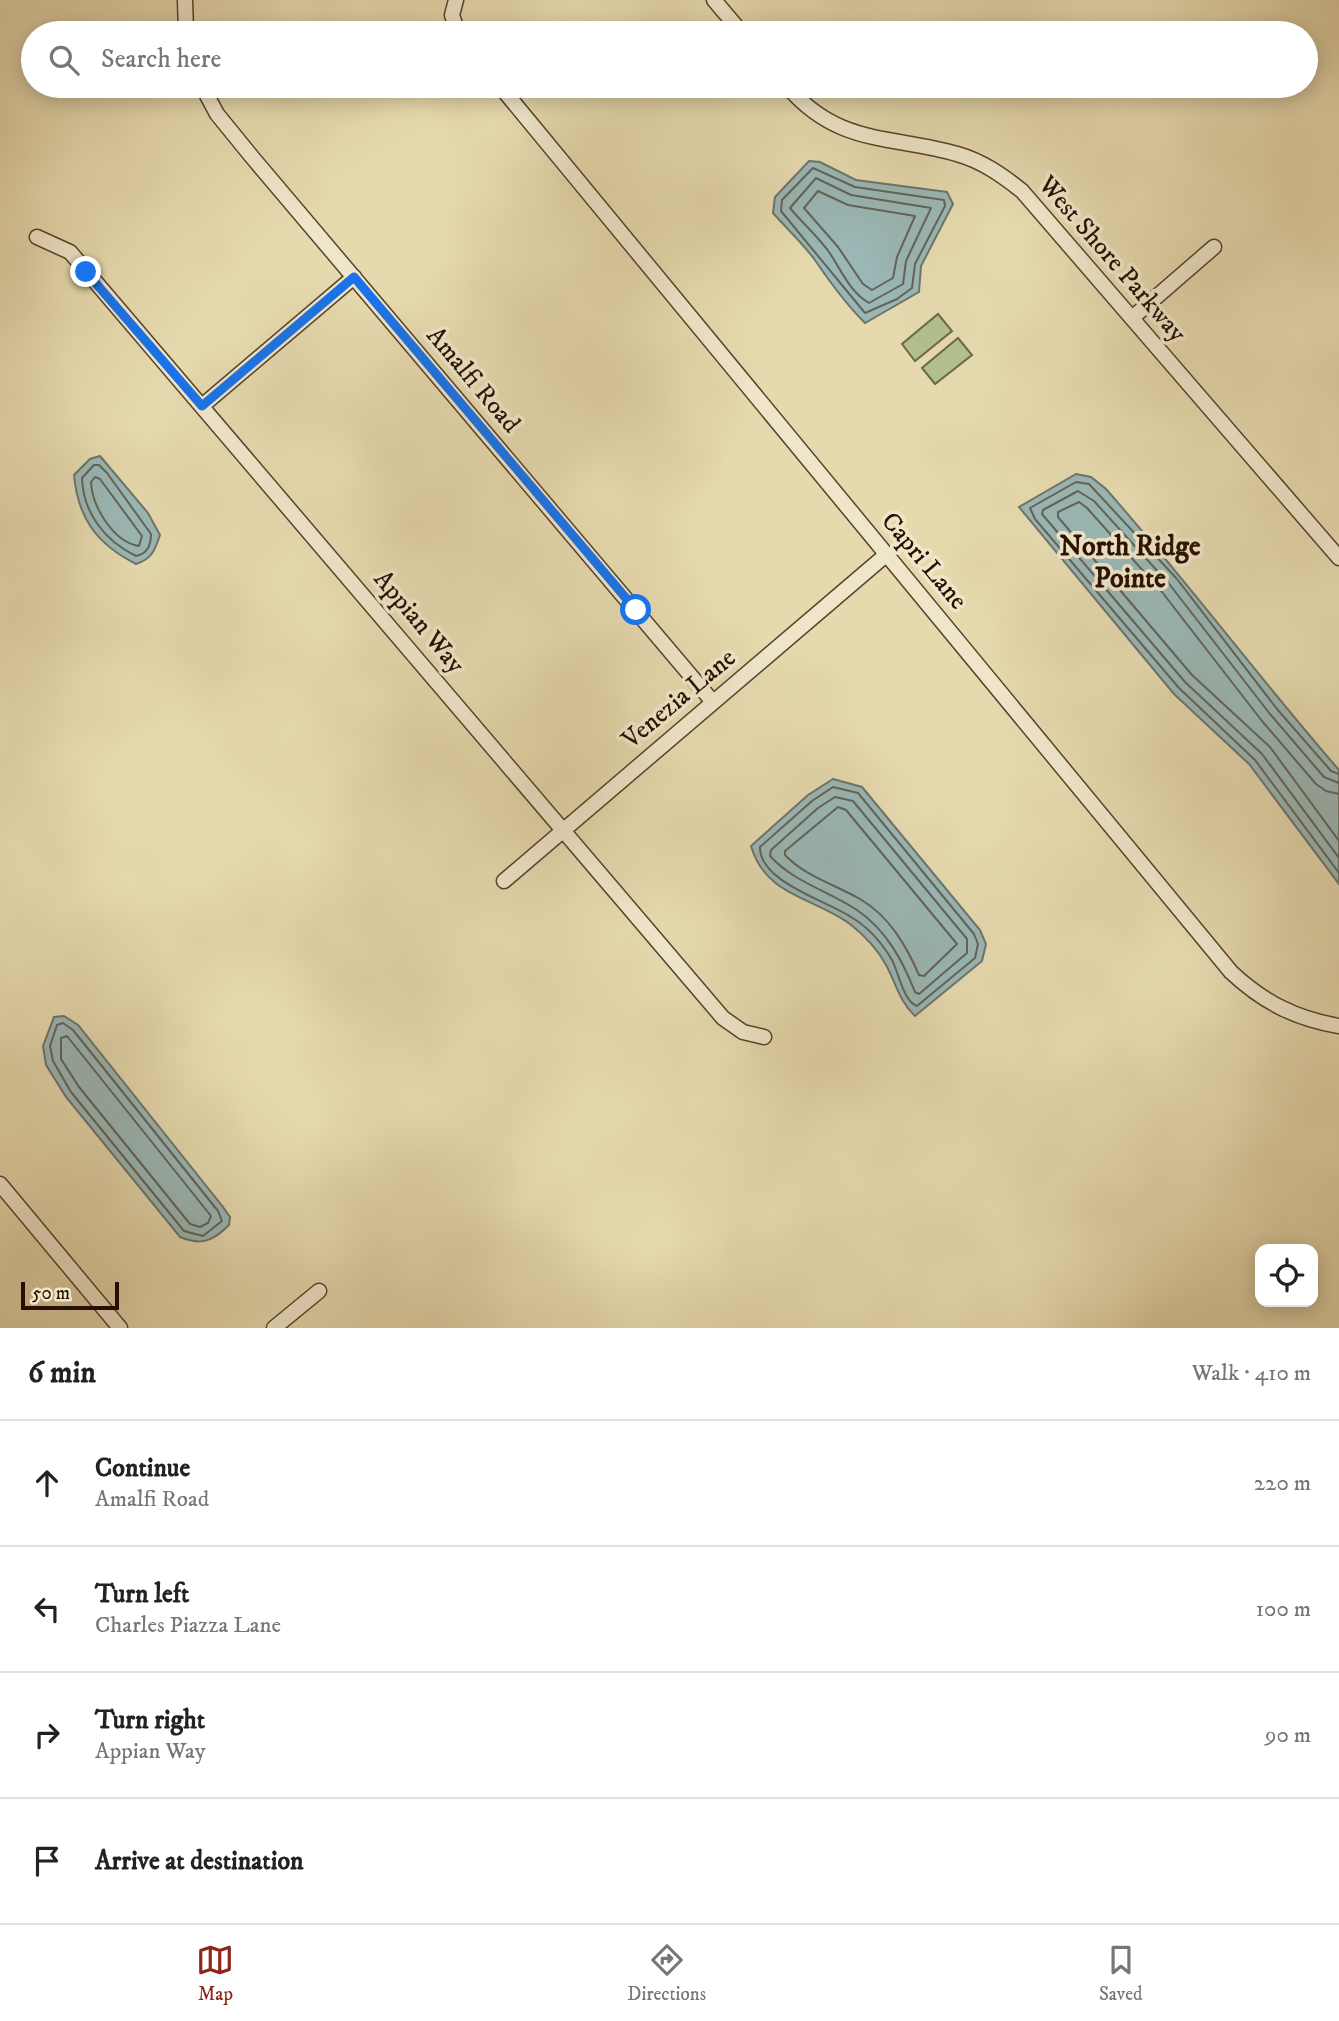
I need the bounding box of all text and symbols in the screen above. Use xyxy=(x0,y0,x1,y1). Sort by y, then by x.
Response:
search box xyxy=(21,21,1318,98)
icon: search xyxy=(45,41,83,79)
text: Search here xyxy=(101,43,221,76)
street label: West Shore Parkway xyxy=(1030,168,1194,350)
route end xyxy=(70,256,101,287)
street label: Amalfi Road xyxy=(419,320,527,440)
street label: Capri Lane xyxy=(874,505,974,617)
district label: North Ridge Pointe xyxy=(1059,529,1201,596)
street label: Appian Way xyxy=(366,563,472,681)
route start xyxy=(620,594,651,625)
street label: Venezia Lane xyxy=(614,642,743,757)
map controls xyxy=(1255,1244,1318,1307)
button: locate xyxy=(1255,1244,1318,1307)
scale bar xyxy=(21,1279,119,1311)
text: 50 m xyxy=(32,1282,70,1305)
text: 6 min xyxy=(28,1355,96,1392)
text: Walk · 410 m xyxy=(1192,1359,1311,1388)
text: Continue xyxy=(95,1452,190,1485)
icon: ahead xyxy=(28,1464,66,1502)
text: 220 m xyxy=(1254,1469,1311,1498)
text: Amalfi Road xyxy=(95,1485,209,1514)
text: Turn left xyxy=(95,1578,189,1611)
icon: left xyxy=(28,1590,66,1628)
text: 100 m xyxy=(1256,1595,1311,1624)
text: Charles Piazza Lane xyxy=(95,1611,281,1640)
text: Turn right xyxy=(95,1704,205,1737)
icon: right xyxy=(28,1716,66,1754)
text: 90 m xyxy=(1265,1721,1311,1750)
text: Appian Way xyxy=(95,1737,206,1766)
icon: arrive xyxy=(28,1842,66,1880)
text: Arrive at destination xyxy=(95,1845,304,1878)
tab: Map xyxy=(196,1941,234,2006)
tab: Directions xyxy=(627,1941,706,2006)
tab: Saved xyxy=(1099,1941,1143,2006)

